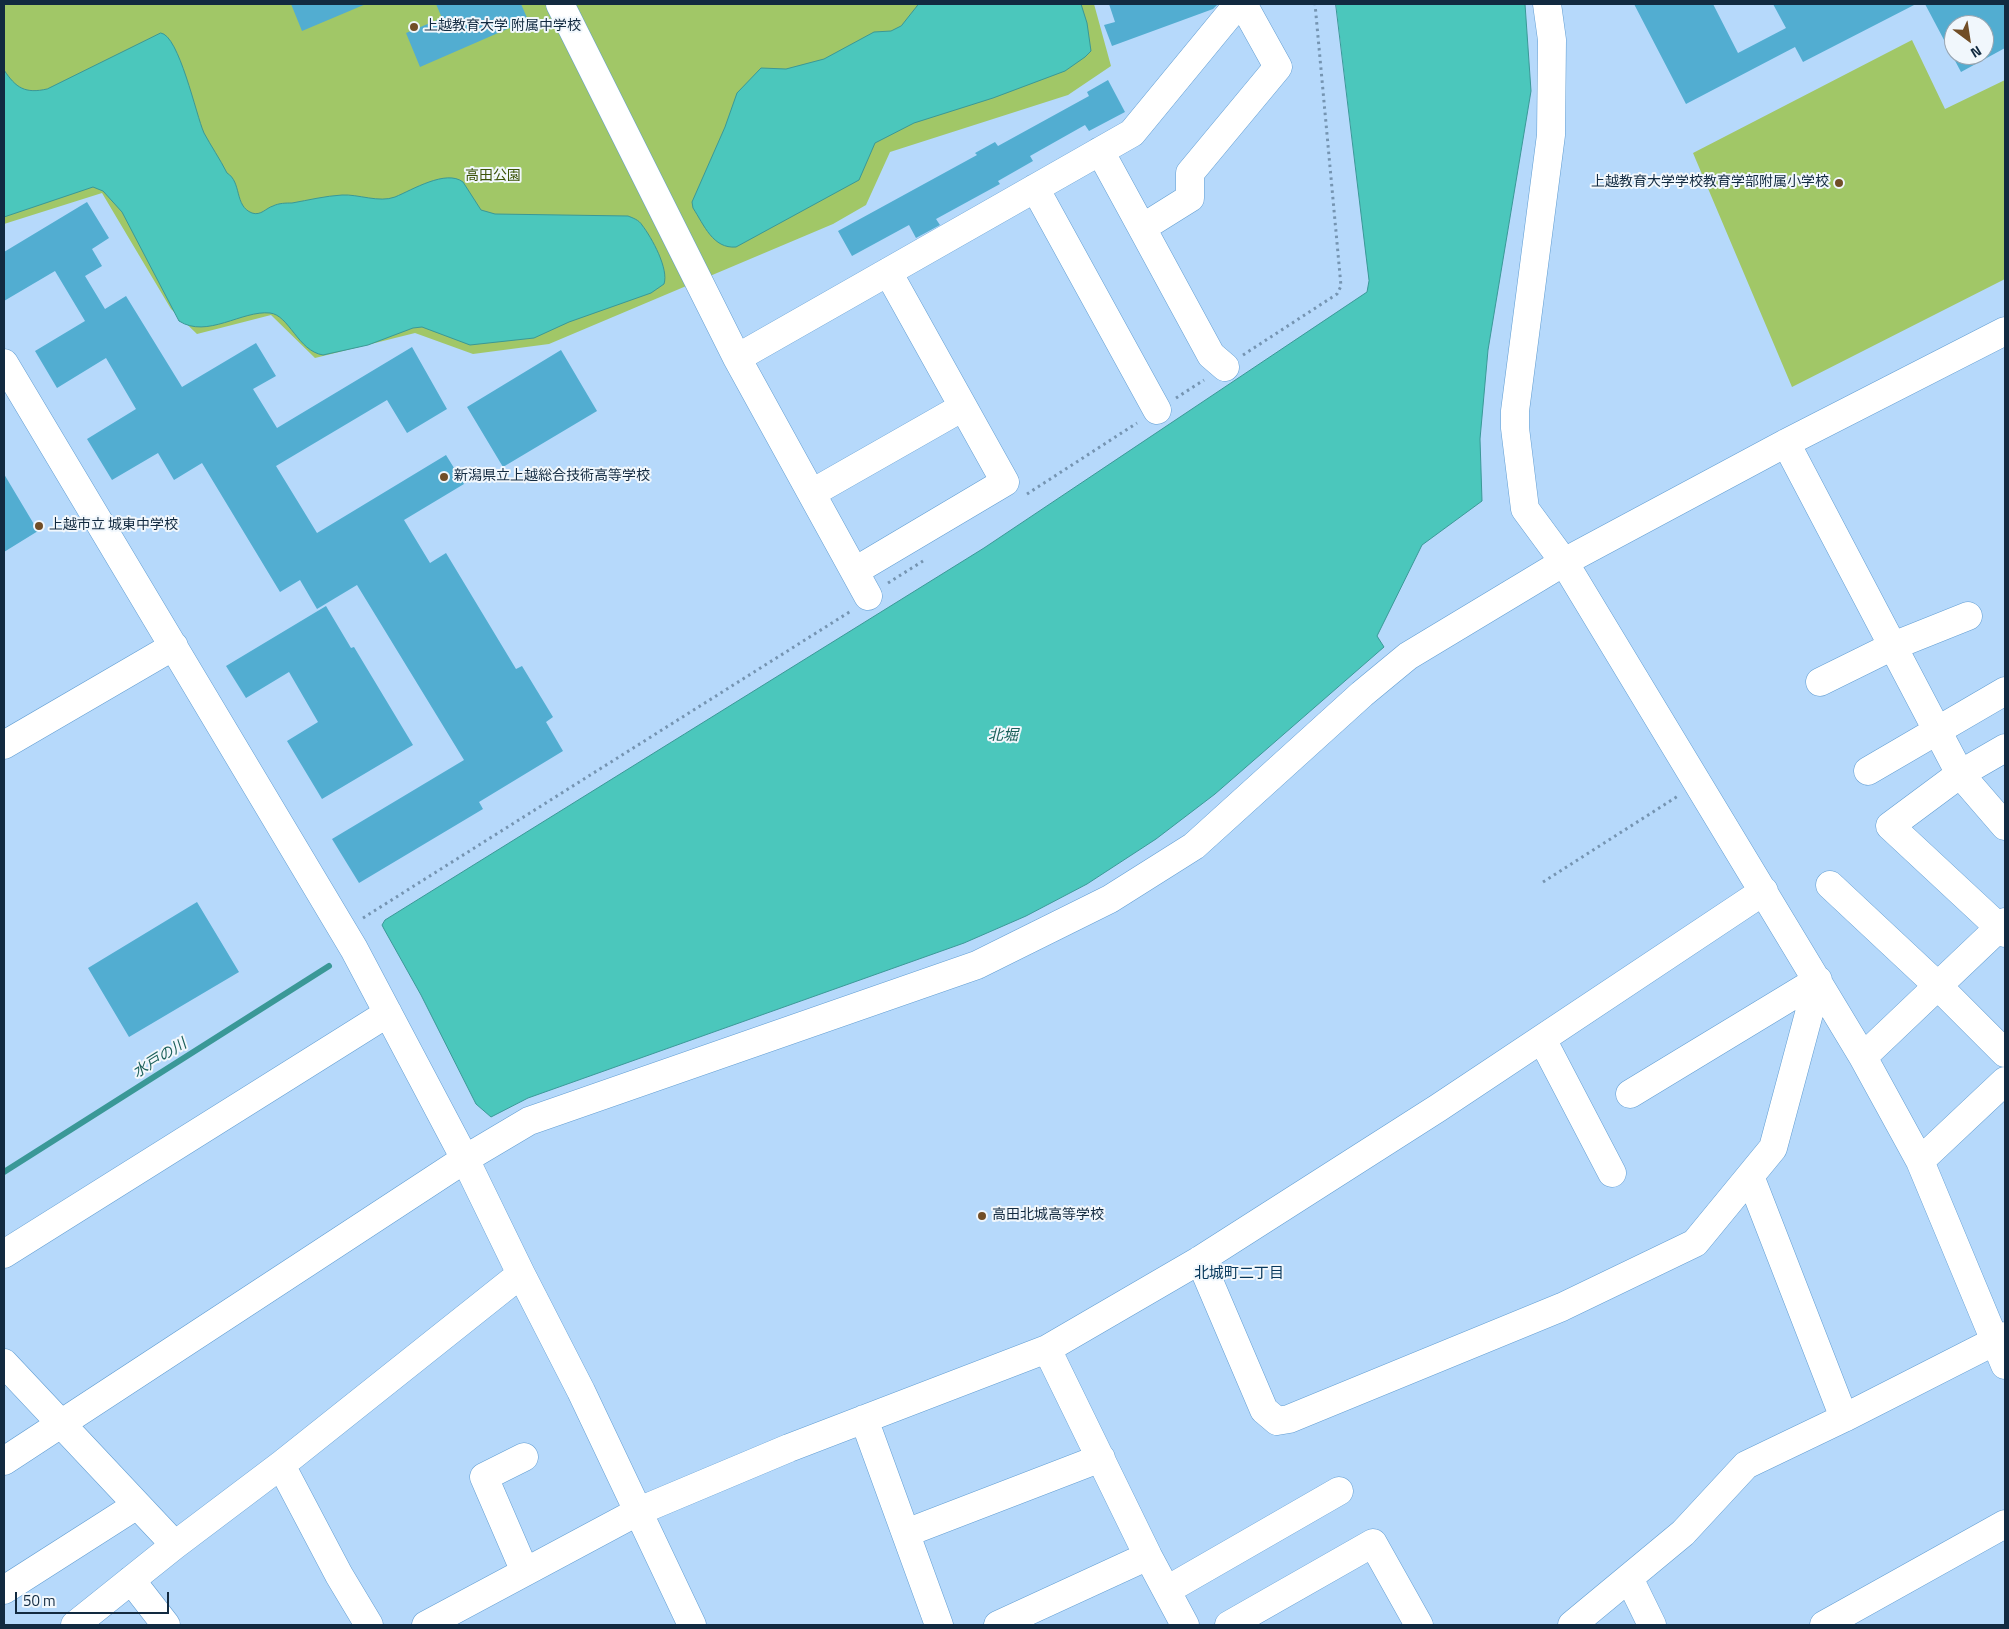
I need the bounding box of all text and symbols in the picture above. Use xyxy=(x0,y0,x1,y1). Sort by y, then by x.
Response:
north arrow xyxy=(1944,15,1994,65)
place label: 上越教育大学 附属中学校 xyxy=(424,19,581,35)
marker: 上越教育大学 附属中学校 xyxy=(408,21,420,33)
text: N xyxy=(1967,41,1986,64)
park label: 高田公園 xyxy=(465,169,521,185)
place label: 上越教育大学学校教育学部附属小学校 xyxy=(1591,175,1829,191)
marker: 上越教育大学学校教育学部附属小学校 xyxy=(1833,177,1845,189)
place label: 新潟県立上越総合技術高等学校 xyxy=(454,469,650,485)
marker: 新潟県立上越総合技術高等学校 xyxy=(438,471,450,483)
place label: 上越市立 城東中学校 xyxy=(49,518,178,534)
marker: 上越市立 城東中学校 xyxy=(33,520,45,532)
water label: 北堀 xyxy=(988,727,1018,745)
water label: 水戸の川 xyxy=(130,1035,190,1083)
place label: 高田北城高等学校 xyxy=(992,1208,1104,1224)
marker: 高田北城高等学校 xyxy=(976,1210,988,1222)
district label: 北城町二丁目 xyxy=(1194,1265,1284,1283)
scale bar xyxy=(18,1582,171,1614)
text: 50 m xyxy=(23,1589,56,1612)

